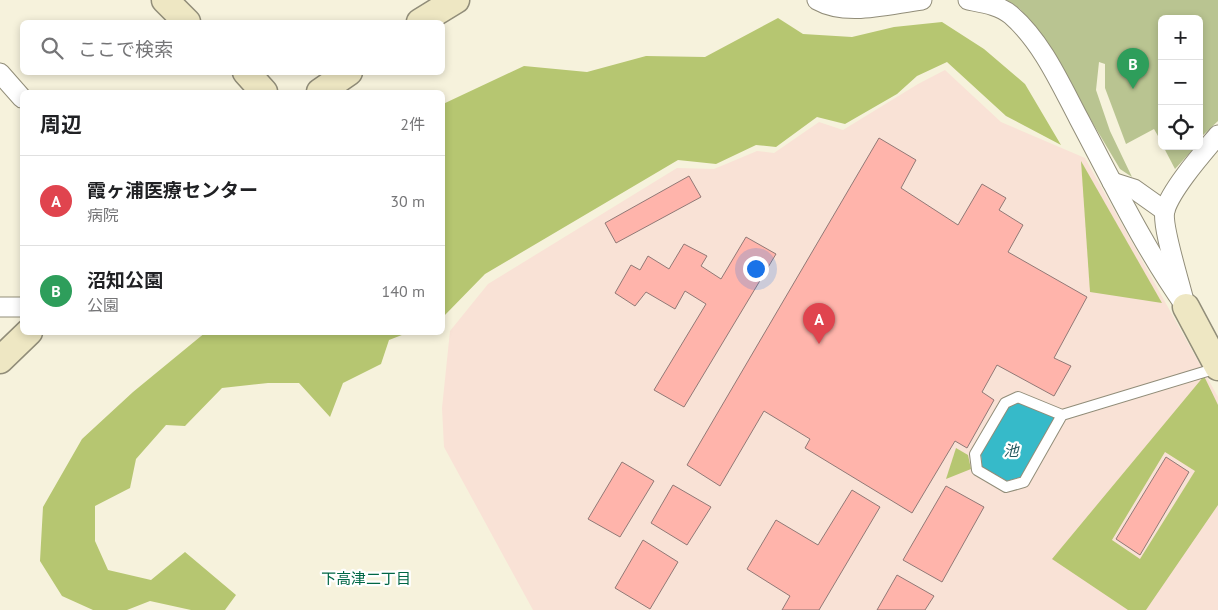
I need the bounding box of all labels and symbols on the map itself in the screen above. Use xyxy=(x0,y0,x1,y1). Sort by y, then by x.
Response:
pin: B xyxy=(1117,48,1149,89)
your location xyxy=(743,256,769,282)
pin: A xyxy=(803,303,835,344)
water label: 池 xyxy=(1003,441,1020,460)
district label: 下高津二丁目 xyxy=(321,569,411,588)

